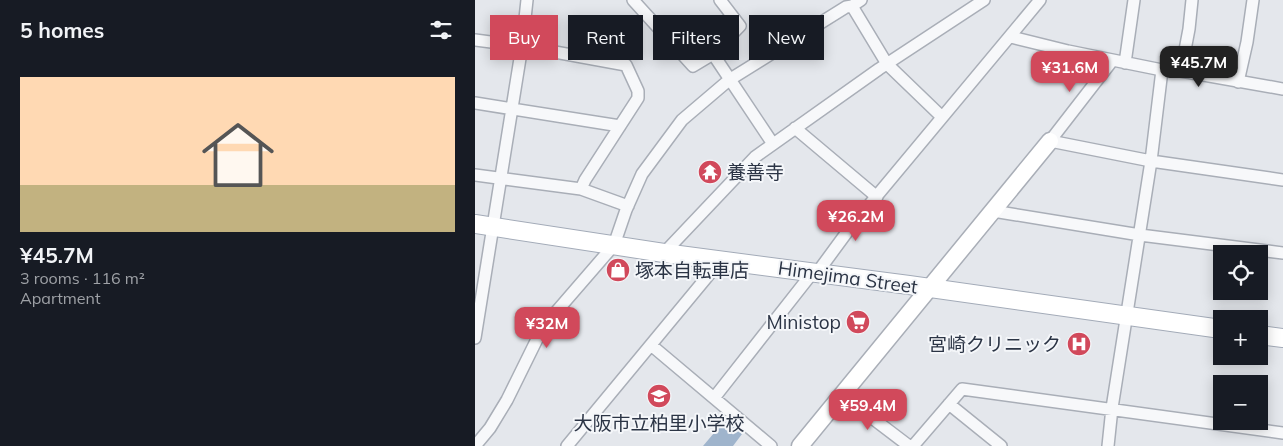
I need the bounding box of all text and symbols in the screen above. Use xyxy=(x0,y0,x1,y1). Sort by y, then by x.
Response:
chip: Buy xyxy=(490,15,558,60)
chip: Rent xyxy=(568,15,643,60)
chip: Filters xyxy=(653,15,739,60)
chip: New xyxy=(749,15,824,60)
icon: filters xyxy=(427,16,455,44)
text: 5 homes xyxy=(20,17,104,43)
pin: ¥45.7M xyxy=(1158,46,1240,88)
pin: ¥31.6M xyxy=(1029,51,1111,93)
text: ¥45.7M xyxy=(1171,52,1227,72)
text: ¥31.6M xyxy=(1042,57,1098,77)
icon: home xyxy=(193,110,283,200)
temple icon: 養善寺 xyxy=(697,159,723,185)
place label: 養善寺 xyxy=(727,160,784,184)
pin: ¥26.2M xyxy=(815,200,897,242)
text: ¥26.2M xyxy=(828,206,884,226)
text: ¥45.7M xyxy=(20,242,94,268)
map controls xyxy=(1213,245,1268,430)
button: locate xyxy=(1213,245,1268,300)
street label: Himejima Street xyxy=(777,255,920,299)
shop icon: 塚本自転車店 xyxy=(605,257,631,283)
place label: 塚本自転車店 xyxy=(635,258,749,282)
text: 3 rooms · 116 m² xyxy=(20,268,145,288)
text: Apartment xyxy=(20,288,101,308)
pin: ¥32M xyxy=(517,306,577,349)
supermarket icon: Ministop xyxy=(845,309,871,335)
place label: Ministop xyxy=(766,310,841,334)
button: + xyxy=(1213,310,1268,365)
text: ¥32M xyxy=(526,313,568,333)
hospital icon: 宮崎クリニック xyxy=(1066,331,1092,357)
place label: 宮崎クリニック xyxy=(928,332,1061,356)
button: − xyxy=(1213,375,1268,430)
school or university icon: 大阪市立柏里小学校 xyxy=(646,383,672,409)
pin: ¥59.4M xyxy=(827,388,909,431)
text: ¥59.4M xyxy=(840,395,896,415)
place label: 大阪市立柏里小学校 xyxy=(573,411,745,435)

